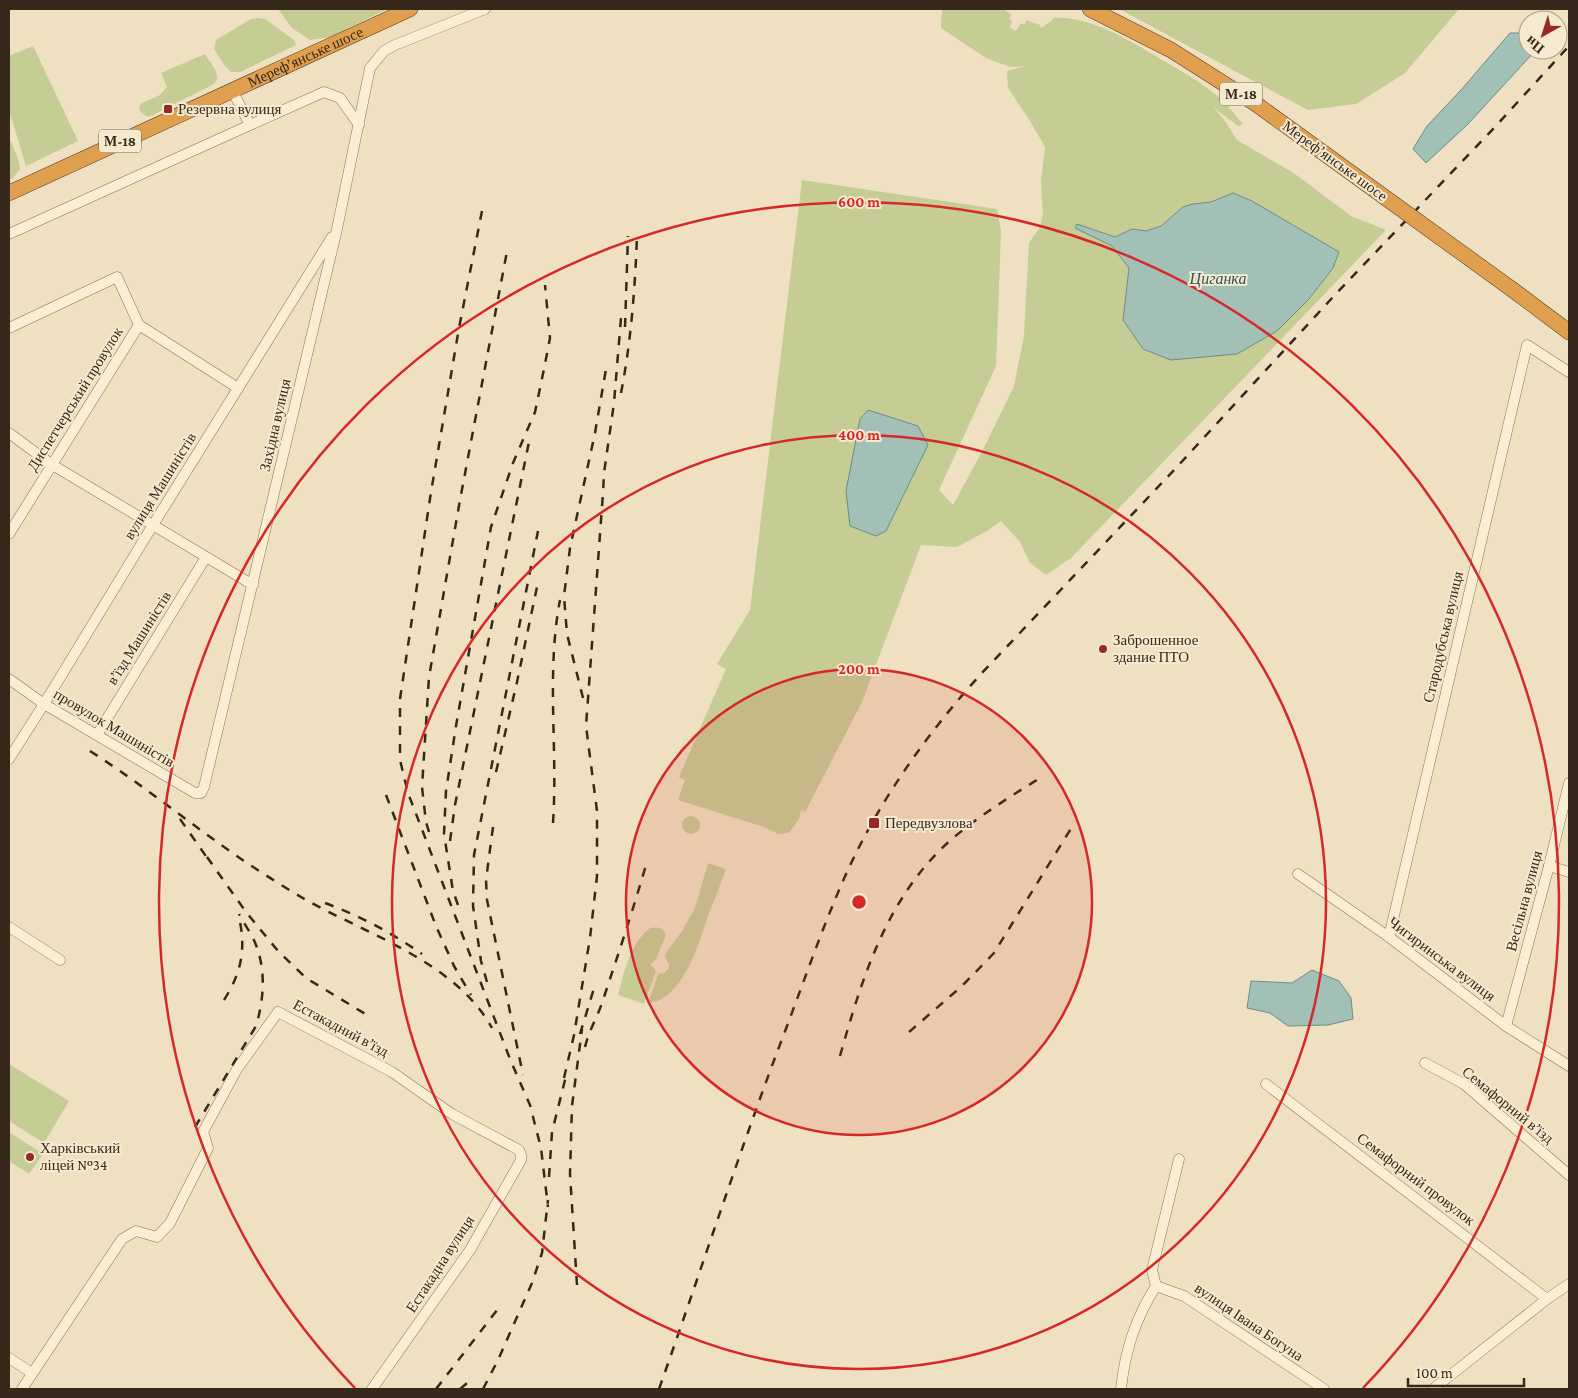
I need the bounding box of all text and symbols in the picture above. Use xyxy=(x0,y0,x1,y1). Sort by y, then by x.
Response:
north arrow xyxy=(1518,10,1568,60)
street label: Мереф’янське шосе xyxy=(245,24,366,90)
text: Пн xyxy=(1522,33,1547,57)
road number: М-18 xyxy=(1220,82,1262,106)
place label: Резервна вулиця xyxy=(178,101,282,117)
marker: Резервна вулиця xyxy=(162,103,174,115)
street label: Мереф’янське шосе xyxy=(1280,118,1391,204)
road number: М-18 xyxy=(99,130,141,152)
text: 600 m xyxy=(838,194,880,210)
water label: Циганка xyxy=(1189,270,1246,288)
street label: Диспетчерський провулок xyxy=(24,324,126,474)
street label: Західна вулиця xyxy=(257,377,293,473)
text: 400 m xyxy=(838,427,880,443)
street label: вулиця Машиністів xyxy=(121,430,199,542)
street label: Стародубська вулиця xyxy=(1420,570,1466,704)
street label: в’їзд Машиністів xyxy=(104,588,174,688)
place label: Заброшенное здание ПТО xyxy=(1113,632,1199,665)
marker: Заброшенное здание ПТО xyxy=(1097,643,1109,655)
text: 200 m xyxy=(838,661,880,677)
street label: провулок Машиністів xyxy=(51,686,177,770)
place label: Передвузлова xyxy=(885,815,973,831)
marker: Передвузлова xyxy=(867,816,881,830)
street label: Весільна вулиця xyxy=(1503,849,1545,953)
centre of rings xyxy=(850,893,868,911)
street label: Чигиринська вулиця xyxy=(1386,914,1499,1004)
street label: Естакадний в’їзд xyxy=(291,996,392,1060)
street label: Семафорний в’їзд xyxy=(1459,1063,1557,1147)
street label: Семафорний провулок xyxy=(1354,1130,1479,1229)
place label: Харківський ліцей №34 xyxy=(40,1140,120,1173)
marker: Харківський ліцей №34 xyxy=(24,1151,36,1163)
street label: Естакадна вулиця xyxy=(403,1213,477,1315)
street label: вулиця Івана Богуна xyxy=(1192,1280,1306,1364)
scale bar xyxy=(1408,1356,1524,1388)
text: 100 m xyxy=(1416,1365,1453,1381)

